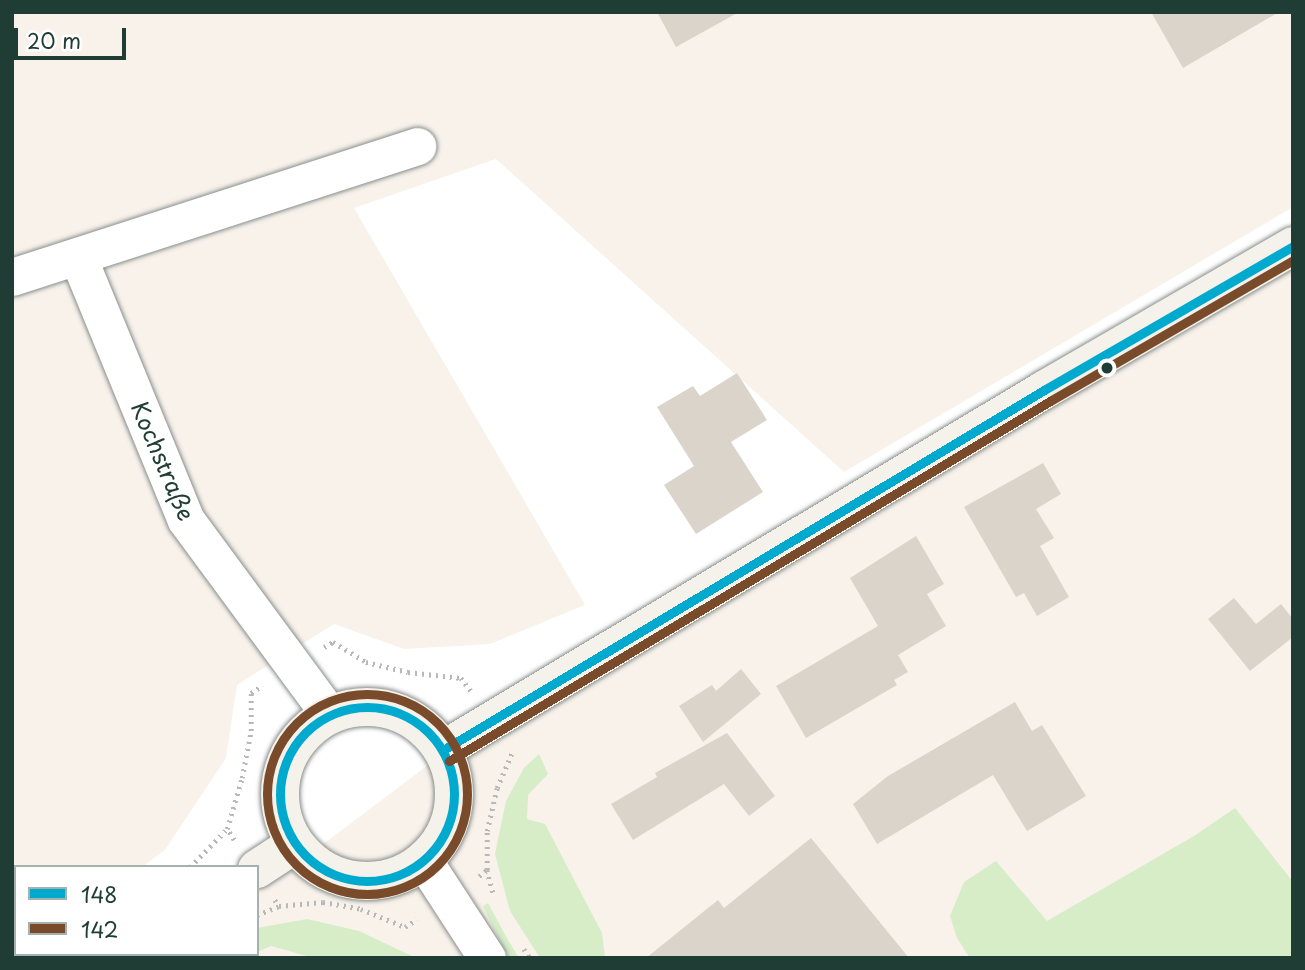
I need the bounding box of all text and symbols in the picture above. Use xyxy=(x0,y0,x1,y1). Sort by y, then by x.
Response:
scale bar xyxy=(18,14,130,58)
text: 20 m xyxy=(27,24,81,56)
unlabelled marker xyxy=(1100,361,1114,375)
street label: Kochstraße xyxy=(126,397,200,525)
legend xyxy=(14,865,259,956)
text: 148 xyxy=(81,878,117,910)
text: 142 xyxy=(81,913,118,945)

